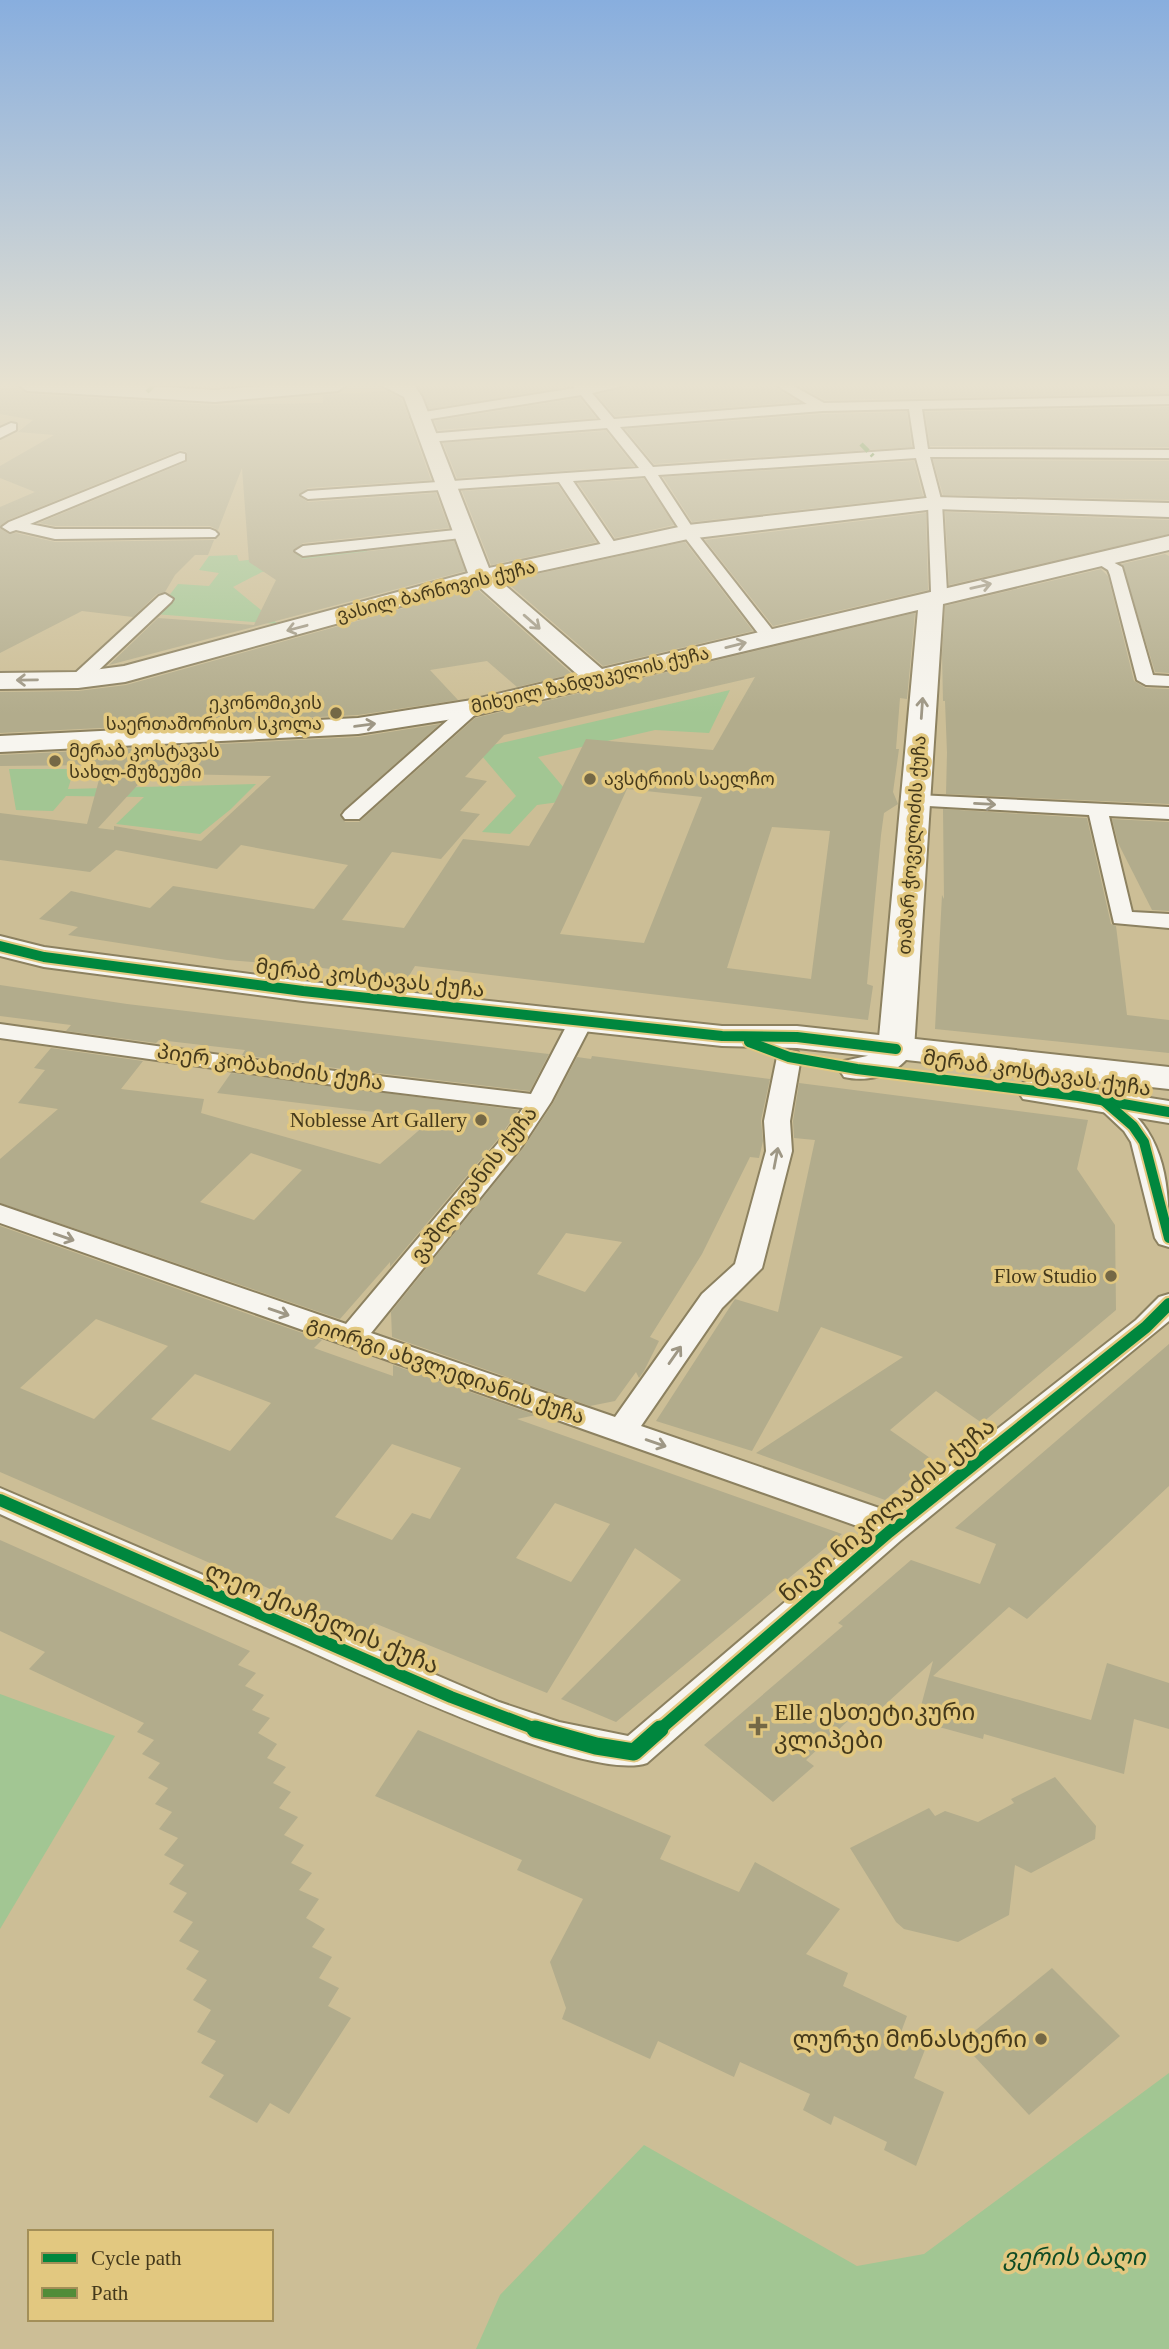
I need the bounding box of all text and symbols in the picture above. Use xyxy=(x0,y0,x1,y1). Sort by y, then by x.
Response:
street label: ვასილ ბარნოვის ქუჩა xyxy=(335,557,538,626)
one-way arrow xyxy=(969,579,992,593)
one-way arrow xyxy=(523,614,541,630)
one-way arrow xyxy=(286,622,308,635)
one-way arrow xyxy=(724,638,747,652)
street label: მიხეილ ზანდუკელის ქუჩა xyxy=(469,643,711,718)
one-way arrow xyxy=(15,673,38,687)
place label: ეკონომიკის საერთაშორისო სკოლა xyxy=(106,693,322,735)
one-way arrow xyxy=(916,697,929,719)
marker: ეკონომიკის საერთაშორისო სკოლა xyxy=(328,705,344,721)
one-way arrow xyxy=(353,718,376,731)
street label: თამარ ჭოველიძის ქუჩა xyxy=(894,735,931,955)
place label: მერაბ კოსტავას სახლ-მუზეუმი xyxy=(69,741,220,783)
marker: მერაბ კოსტავას სახლ-მუზეუმი xyxy=(47,753,63,769)
place label: ავსტრიის საელჩო xyxy=(604,769,775,790)
marker: ავსტრიის საელჩო xyxy=(582,771,598,787)
one-way arrow xyxy=(973,798,996,811)
street label: მერაბ კოსტავას ქუჩა xyxy=(254,954,486,1002)
street label: პიერ კობახიძის ქუჩა xyxy=(155,1039,385,1095)
street label: მერაბ კოსტავას ქუჩა xyxy=(921,1045,1153,1101)
street label: ვაშლოვანის ქუჩა xyxy=(406,1101,543,1267)
place label: Noblesse Art Gallery xyxy=(290,1108,467,1132)
marker: Noblesse Art Gallery xyxy=(473,1112,489,1128)
one-way arrow xyxy=(770,1147,784,1170)
one-way arrow xyxy=(53,1231,75,1244)
place label: Flow Studio xyxy=(994,1264,1097,1288)
marker: Flow Studio xyxy=(1103,1268,1119,1284)
one-way arrow xyxy=(268,1307,290,1319)
street label: გიორგი ახვლედიანის ქუჩა xyxy=(304,1311,588,1430)
one-way arrow xyxy=(668,1346,682,1365)
street label: ნიკო ნიკოლაძის ქუჩა xyxy=(774,1412,1000,1608)
one-way arrow xyxy=(645,1437,667,1450)
street label: ლეო ქიაჩელის ქუჩა xyxy=(201,1557,443,1680)
place label: Elle ესთეტიკური კლიპები xyxy=(774,1699,975,1754)
marker: Elle ესთეტიკური კლიპები xyxy=(748,1716,768,1736)
place label: ლურჯი მონასტერი xyxy=(793,2026,1027,2053)
marker: ლურჯი მონასტერი xyxy=(1033,2031,1049,2047)
legend xyxy=(28,2230,273,2321)
park label: ვერის ბაღი xyxy=(1003,2244,1146,2271)
text: Cycle path xyxy=(91,2246,182,2270)
text: Path xyxy=(91,2281,129,2305)

